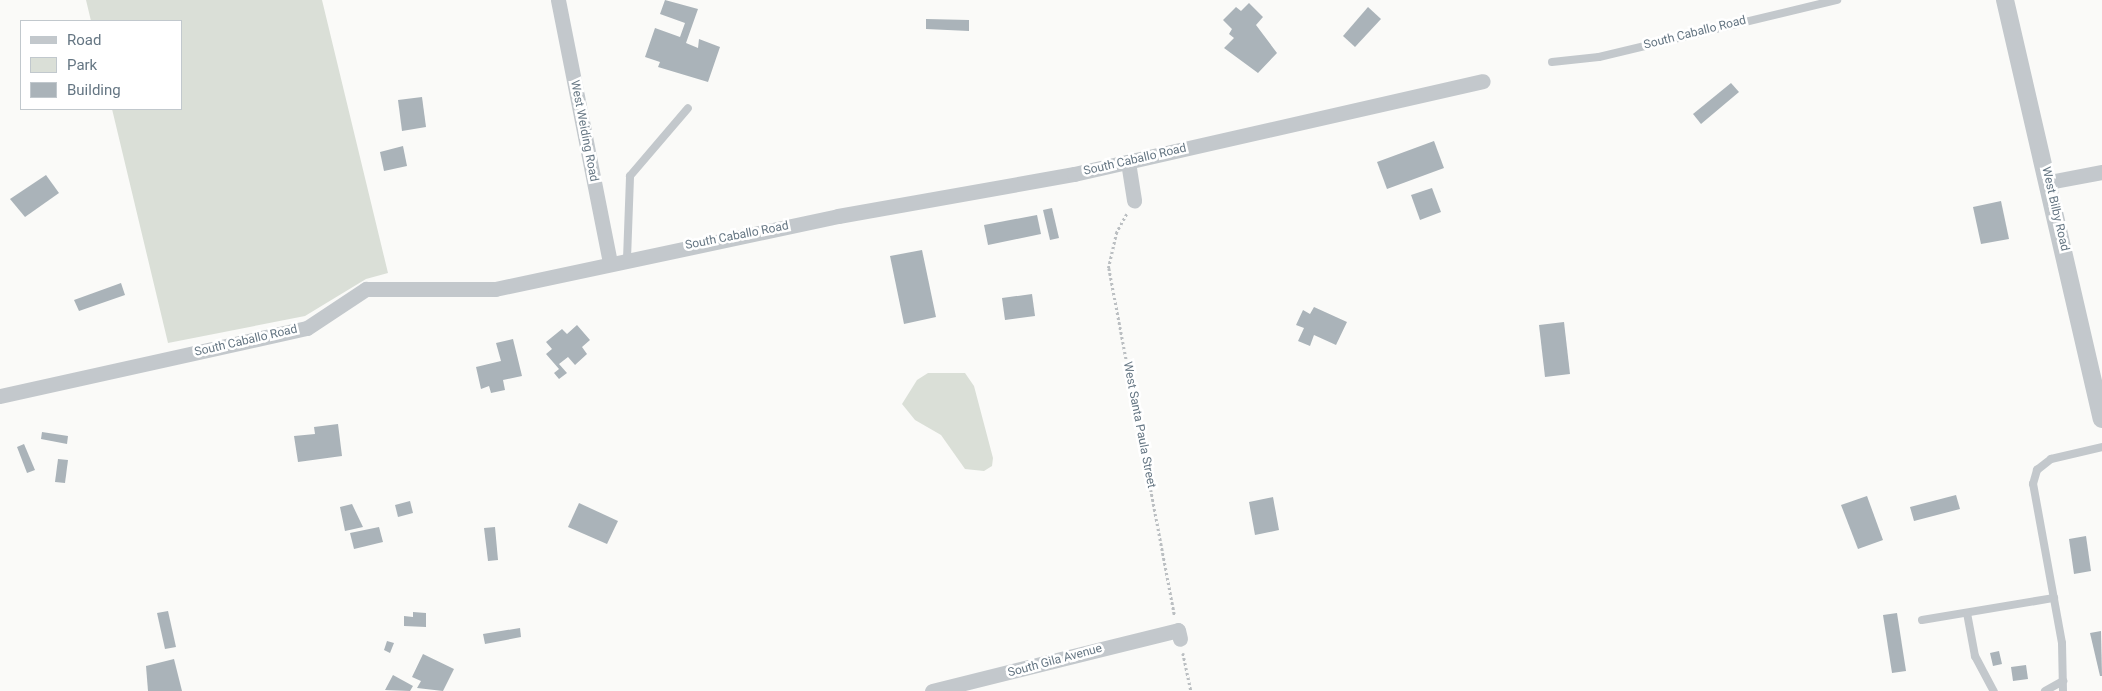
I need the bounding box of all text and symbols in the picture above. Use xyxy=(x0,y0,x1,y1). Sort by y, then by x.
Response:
street label: South Caballo Road xyxy=(1642,13,1748,53)
legend xyxy=(20,20,182,110)
text: Road xyxy=(67,31,101,49)
text: Park xyxy=(67,56,97,74)
street label: West Weiding Road xyxy=(567,79,601,183)
text: Building xyxy=(67,81,121,99)
street label: South Caballo Road xyxy=(1082,141,1188,179)
street label: West Bilby Road xyxy=(2038,165,2072,253)
street label: South Caballo Road xyxy=(684,219,790,253)
street label: South Caballo Road xyxy=(193,322,299,360)
street label: West Santa Paula Street xyxy=(1120,361,1158,489)
street label: South Gila Avenue xyxy=(1006,642,1104,680)

